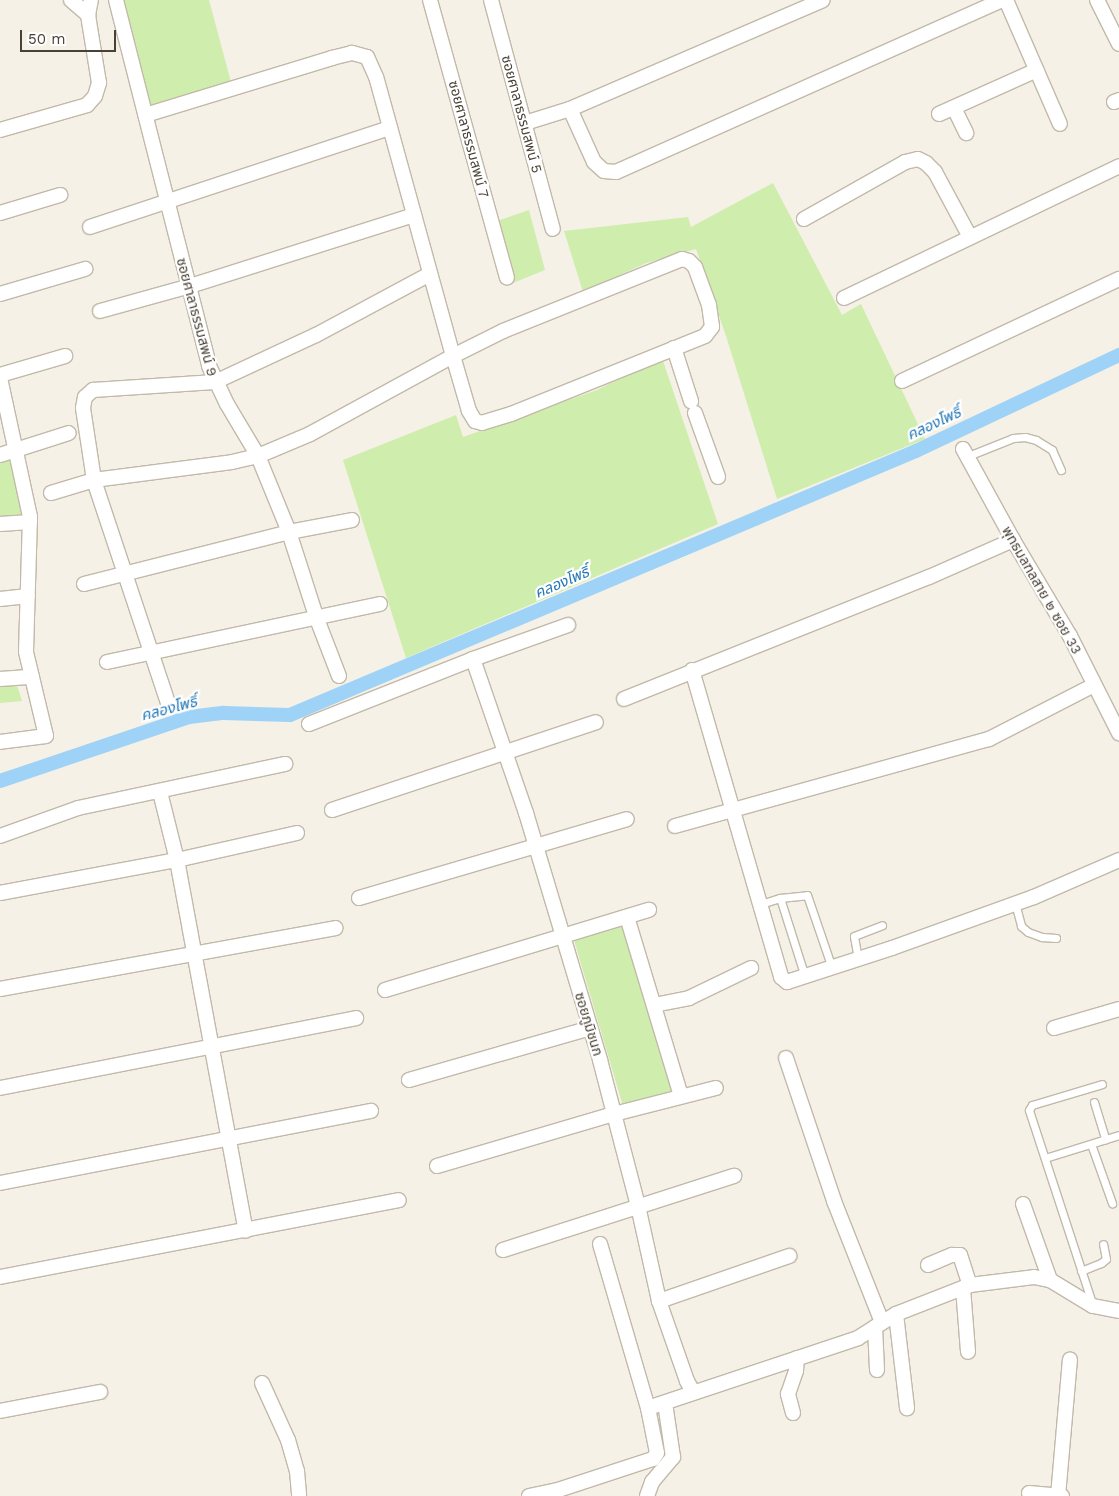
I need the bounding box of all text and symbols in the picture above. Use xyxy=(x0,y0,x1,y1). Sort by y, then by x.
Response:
scale bar xyxy=(22,20,119,52)
text: 50 m xyxy=(28,30,65,48)
street label: ซอยศาลาธรรมสพน์ 5 xyxy=(498,53,546,175)
street label: ซอยศาลาธรรมสพน์ 7 xyxy=(445,78,493,200)
street label: ซอยศาลาธรรมสพน์ 9 xyxy=(173,256,221,378)
water label: คลองโพธิ์ xyxy=(904,404,964,444)
street label: พุทธมลฑลสาย ๒ ซอย 33 xyxy=(999,523,1085,657)
water label: คลองโพธิ์ xyxy=(532,564,592,602)
water label: คลองโพธิ์ xyxy=(139,693,199,725)
street label: ซอยภูมิชนก xyxy=(571,990,607,1058)

